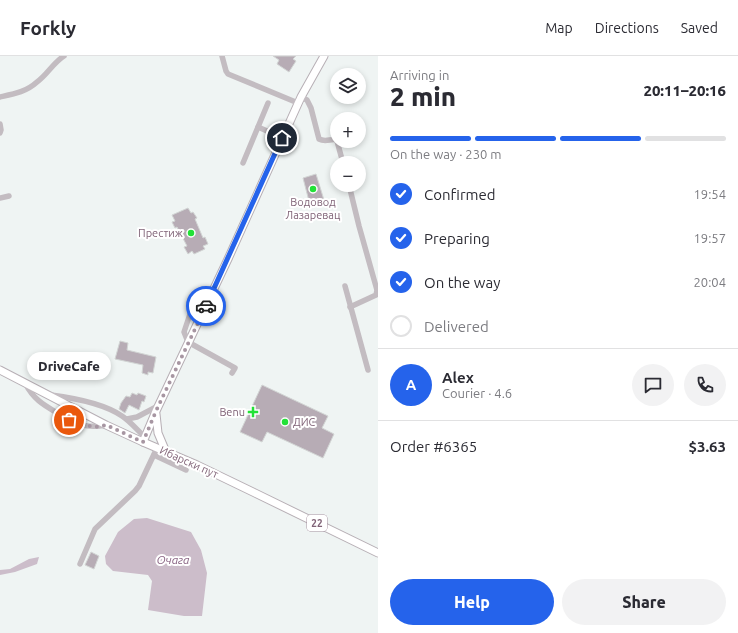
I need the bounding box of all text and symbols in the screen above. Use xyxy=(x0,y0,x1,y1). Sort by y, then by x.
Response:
text: Forkly xyxy=(20,17,76,39)
text: Map xyxy=(545,20,573,36)
text: Directions xyxy=(595,20,659,36)
text: Saved xyxy=(681,20,718,36)
map controls xyxy=(330,68,366,192)
button: layers xyxy=(330,68,366,104)
text: Arriving in xyxy=(390,68,449,82)
text: 2 min xyxy=(390,82,456,111)
text: 20:11–20:16 xyxy=(643,82,726,99)
button: + xyxy=(330,112,366,148)
pin xyxy=(265,121,299,155)
icon: home xyxy=(271,127,293,149)
text: On the way · 230 m xyxy=(390,147,502,161)
button: − xyxy=(330,156,366,192)
icon: check xyxy=(390,183,412,205)
marker: Водовод Лазаревац xyxy=(308,184,318,194)
text: Confirmed xyxy=(424,186,496,203)
text: 19:54 xyxy=(693,187,726,201)
place label: Водовод Лазаревац xyxy=(286,196,341,221)
place label: Престиж xyxy=(138,227,183,239)
icon: check xyxy=(390,227,412,249)
marker: Престиж xyxy=(186,228,196,238)
text: Preparing xyxy=(424,230,490,247)
text: 19:57 xyxy=(693,231,726,245)
icon: check xyxy=(390,271,412,293)
text: On the way xyxy=(424,274,500,291)
text: 20:04 xyxy=(693,275,726,289)
courier xyxy=(186,286,226,326)
icon: car xyxy=(195,295,217,317)
text: Delivered xyxy=(424,318,489,335)
callout: DriveCafe xyxy=(27,352,111,380)
text: DriveCafe xyxy=(38,359,100,373)
button: chat xyxy=(632,364,674,406)
button: phone xyxy=(684,364,726,406)
text: Alex xyxy=(442,369,474,386)
text: A xyxy=(406,376,416,393)
text: Courier · 4.6 xyxy=(442,386,512,400)
pin xyxy=(52,403,86,437)
place label: Benu xyxy=(219,406,245,418)
marker: Benu xyxy=(248,407,258,417)
icon: bag xyxy=(58,409,80,431)
place label: ДИС xyxy=(293,416,316,428)
marker: ДИС xyxy=(280,417,290,427)
text: Order #6365 xyxy=(390,438,477,455)
text: $3.63 xyxy=(688,438,726,455)
street label: Ибарски пут xyxy=(158,444,220,480)
road number: 22 xyxy=(307,515,327,531)
water label: Очага xyxy=(156,553,190,566)
button: Help xyxy=(390,579,554,625)
button: Share xyxy=(562,579,726,625)

